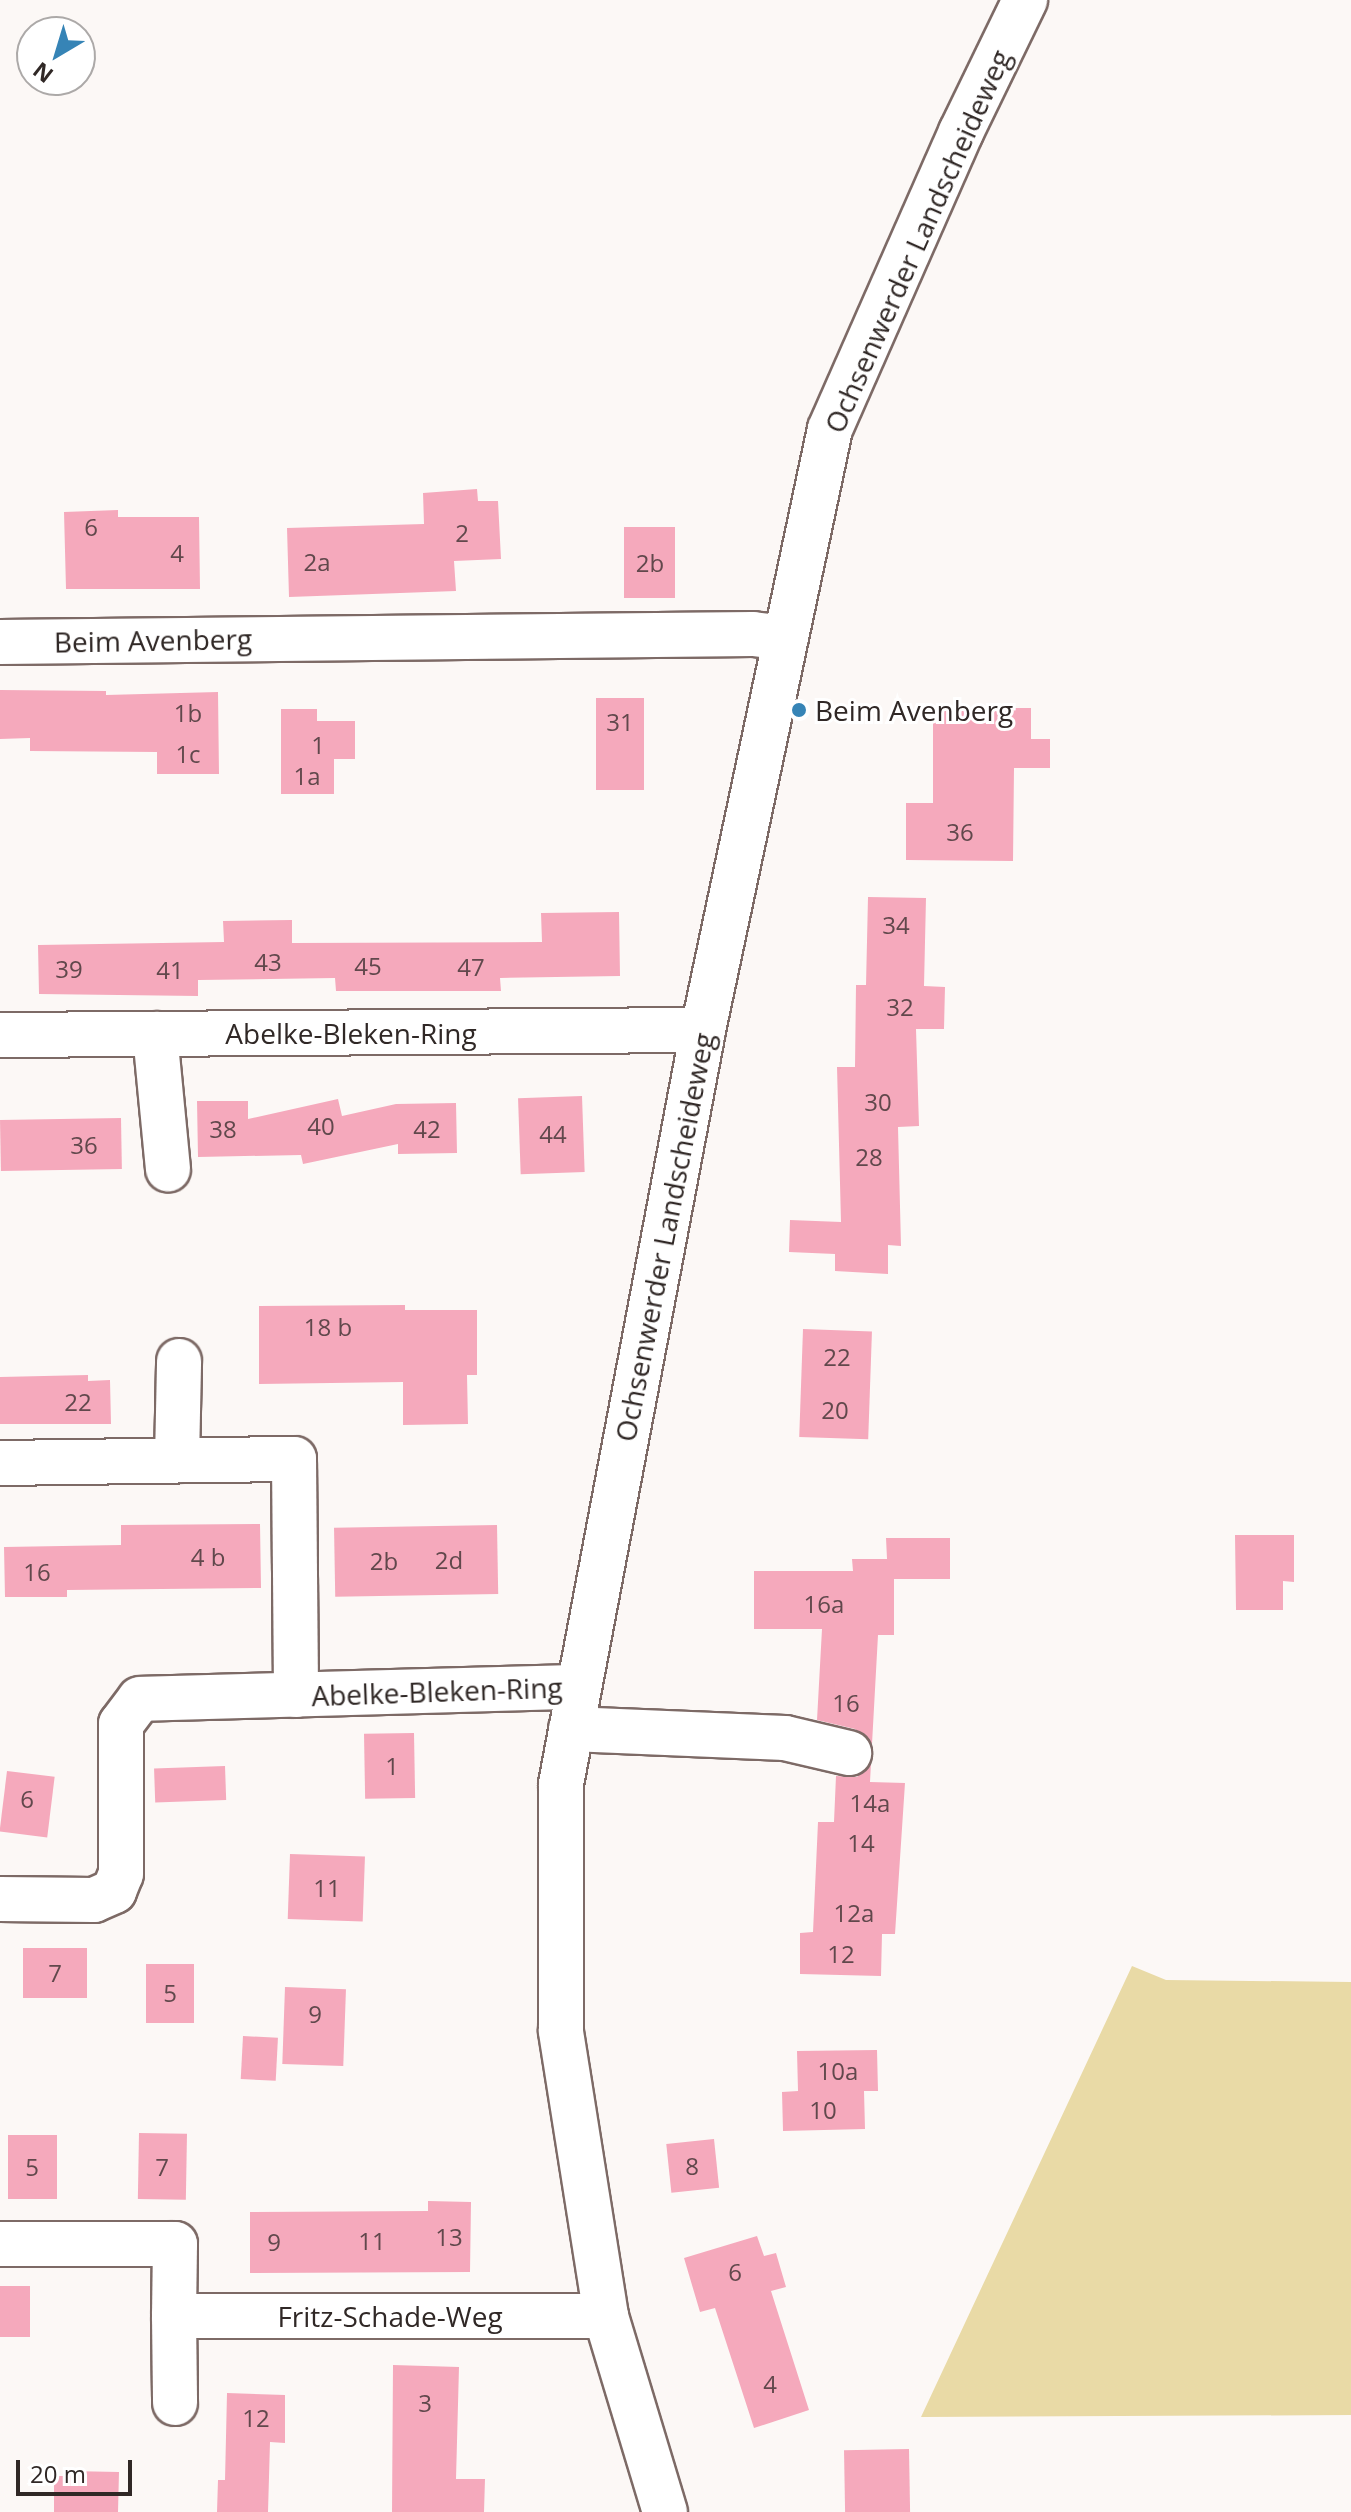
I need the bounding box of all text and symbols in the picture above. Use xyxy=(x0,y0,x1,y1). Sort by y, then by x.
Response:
north arrow xyxy=(16,16,96,96)
street label: Ochsenwerder Landscheideweg xyxy=(817,44,1017,438)
text: N xyxy=(26,56,59,91)
house number: 6 xyxy=(84,513,98,541)
house number: 2 xyxy=(455,519,469,547)
house number: 4 xyxy=(170,539,184,567)
house number: 2a xyxy=(303,548,331,576)
house number: 2b xyxy=(636,549,664,577)
street label: Beim Avenberg xyxy=(54,621,252,659)
place label: Beim Avenberg xyxy=(815,693,1013,727)
house number: 1b xyxy=(174,699,202,727)
marker: Beim Avenberg xyxy=(790,701,808,719)
house number: 31 xyxy=(606,708,634,736)
house number: 1 xyxy=(311,731,325,759)
house number: 1c xyxy=(175,740,201,768)
house number: 1a xyxy=(293,762,321,790)
house number: 36 xyxy=(946,818,974,846)
house number: 34 xyxy=(882,911,910,939)
house number: 43 xyxy=(254,948,282,976)
house number: 45 xyxy=(354,952,382,980)
house number: 47 xyxy=(457,953,485,981)
house number: 39 xyxy=(55,955,83,983)
house number: 41 xyxy=(156,956,184,984)
house number: 32 xyxy=(886,993,914,1021)
street label: Abelke-Bleken-Ring xyxy=(225,1016,477,1050)
street label: Ochsenwerder Landscheideweg xyxy=(608,1030,720,1444)
house number: 30 xyxy=(864,1088,892,1116)
house number: 40 xyxy=(307,1112,335,1140)
house number: 38 xyxy=(209,1115,237,1143)
house number: 42 xyxy=(413,1115,441,1143)
house number: 44 xyxy=(539,1120,567,1148)
house number: 36 xyxy=(70,1131,98,1159)
house number: 28 xyxy=(855,1143,883,1171)
house number: 18 b xyxy=(304,1313,352,1341)
house number: 22 xyxy=(823,1343,851,1371)
house number: 22 xyxy=(64,1388,92,1416)
house number: 20 xyxy=(821,1396,849,1424)
house number: 4 b xyxy=(191,1543,225,1571)
house number: 2d xyxy=(435,1546,463,1574)
house number: 2b xyxy=(370,1547,398,1575)
house number: 16 xyxy=(23,1558,51,1586)
house number: 16a xyxy=(804,1590,844,1618)
street label: Abelke-Bleken-Ring xyxy=(311,1670,563,1712)
house number: 16 xyxy=(832,1689,860,1717)
house number: 1 xyxy=(385,1752,399,1780)
house number: 6 xyxy=(20,1785,34,1813)
house number: 14a xyxy=(850,1789,890,1817)
house number: 14 xyxy=(847,1829,875,1857)
house number: 11 xyxy=(313,1874,341,1902)
house number: 12a xyxy=(834,1899,874,1927)
house number: 12 xyxy=(827,1940,855,1968)
house number: 7 xyxy=(48,1959,62,1987)
house number: 5 xyxy=(163,1979,177,2007)
house number: 9 xyxy=(308,2000,322,2028)
house number: 10a xyxy=(818,2057,858,2085)
house number: 10 xyxy=(809,2096,837,2124)
house number: 8 xyxy=(685,2152,699,2180)
house number: 5 xyxy=(25,2153,39,2181)
house number: 7 xyxy=(155,2153,169,2181)
house number: 13 xyxy=(435,2223,463,2251)
house number: 11 xyxy=(358,2227,386,2255)
house number: 9 xyxy=(267,2228,281,2256)
house number: 6 xyxy=(728,2258,742,2286)
street label: Fritz-Schade-Weg xyxy=(277,2299,503,2333)
house number: 4 xyxy=(763,2370,777,2398)
house number: 3 xyxy=(418,2389,432,2417)
house number: 12 xyxy=(242,2404,270,2432)
scale bar xyxy=(20,2444,136,2494)
text: 20 m xyxy=(30,2457,86,2490)

